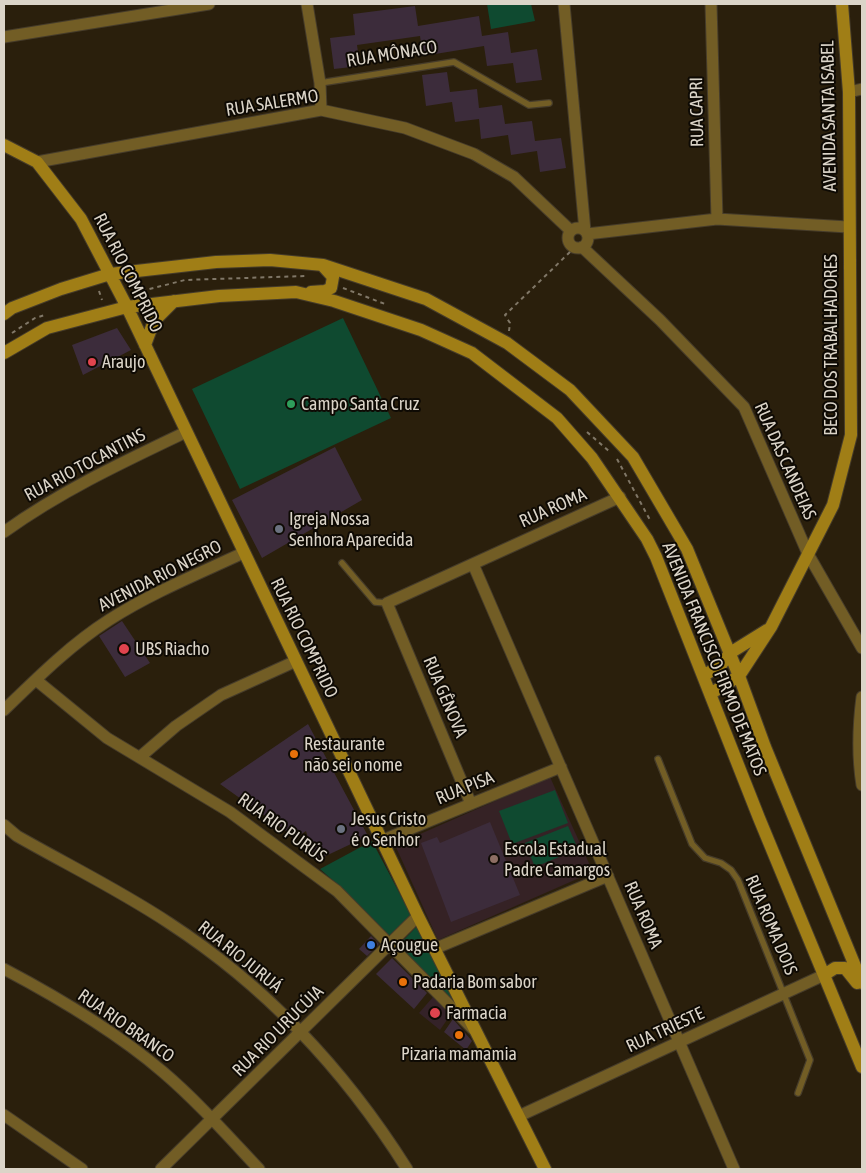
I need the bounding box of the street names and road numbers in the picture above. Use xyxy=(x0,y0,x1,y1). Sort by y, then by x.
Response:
street label: RUA MÔNACO xyxy=(345,36,439,72)
street label: AVENIDA SANTA ISABEL xyxy=(817,40,841,192)
street label: RUA CAPRI xyxy=(686,77,708,147)
street label: RUA SALERMO xyxy=(224,85,320,121)
street label: RUA RIO COMPRIDO xyxy=(89,210,167,336)
street label: BECO DOS TRABALHADORES xyxy=(820,254,842,436)
street label: RUA DAS CANDEIAS xyxy=(749,399,821,523)
street label: RUA RIO TOCANTINS xyxy=(21,424,149,506)
street label: RUA ROMA xyxy=(516,484,590,532)
street label: AVENIDA RIO NEGRO xyxy=(95,536,225,616)
street label: AVENIDA FRANCISCO FIRMO DE MATOS xyxy=(657,539,771,779)
street label: RUA RIO COMPRIDO xyxy=(266,574,342,702)
street label: RUA GÊNOVA xyxy=(418,653,472,741)
street label: RUA PISA xyxy=(433,767,497,809)
street label: RUA RIO PURÚS xyxy=(234,789,330,867)
street label: RUA ROMA DOIS xyxy=(740,872,802,978)
street label: RUA ROMA xyxy=(619,878,667,952)
street label: RUA RIO JURUÁ xyxy=(193,916,287,998)
street label: RUA RIO URUCÚIA xyxy=(228,981,328,1081)
street label: RUA RIO BRANCO xyxy=(74,985,178,1067)
street label: RUA TRIESTE xyxy=(623,1003,707,1057)

